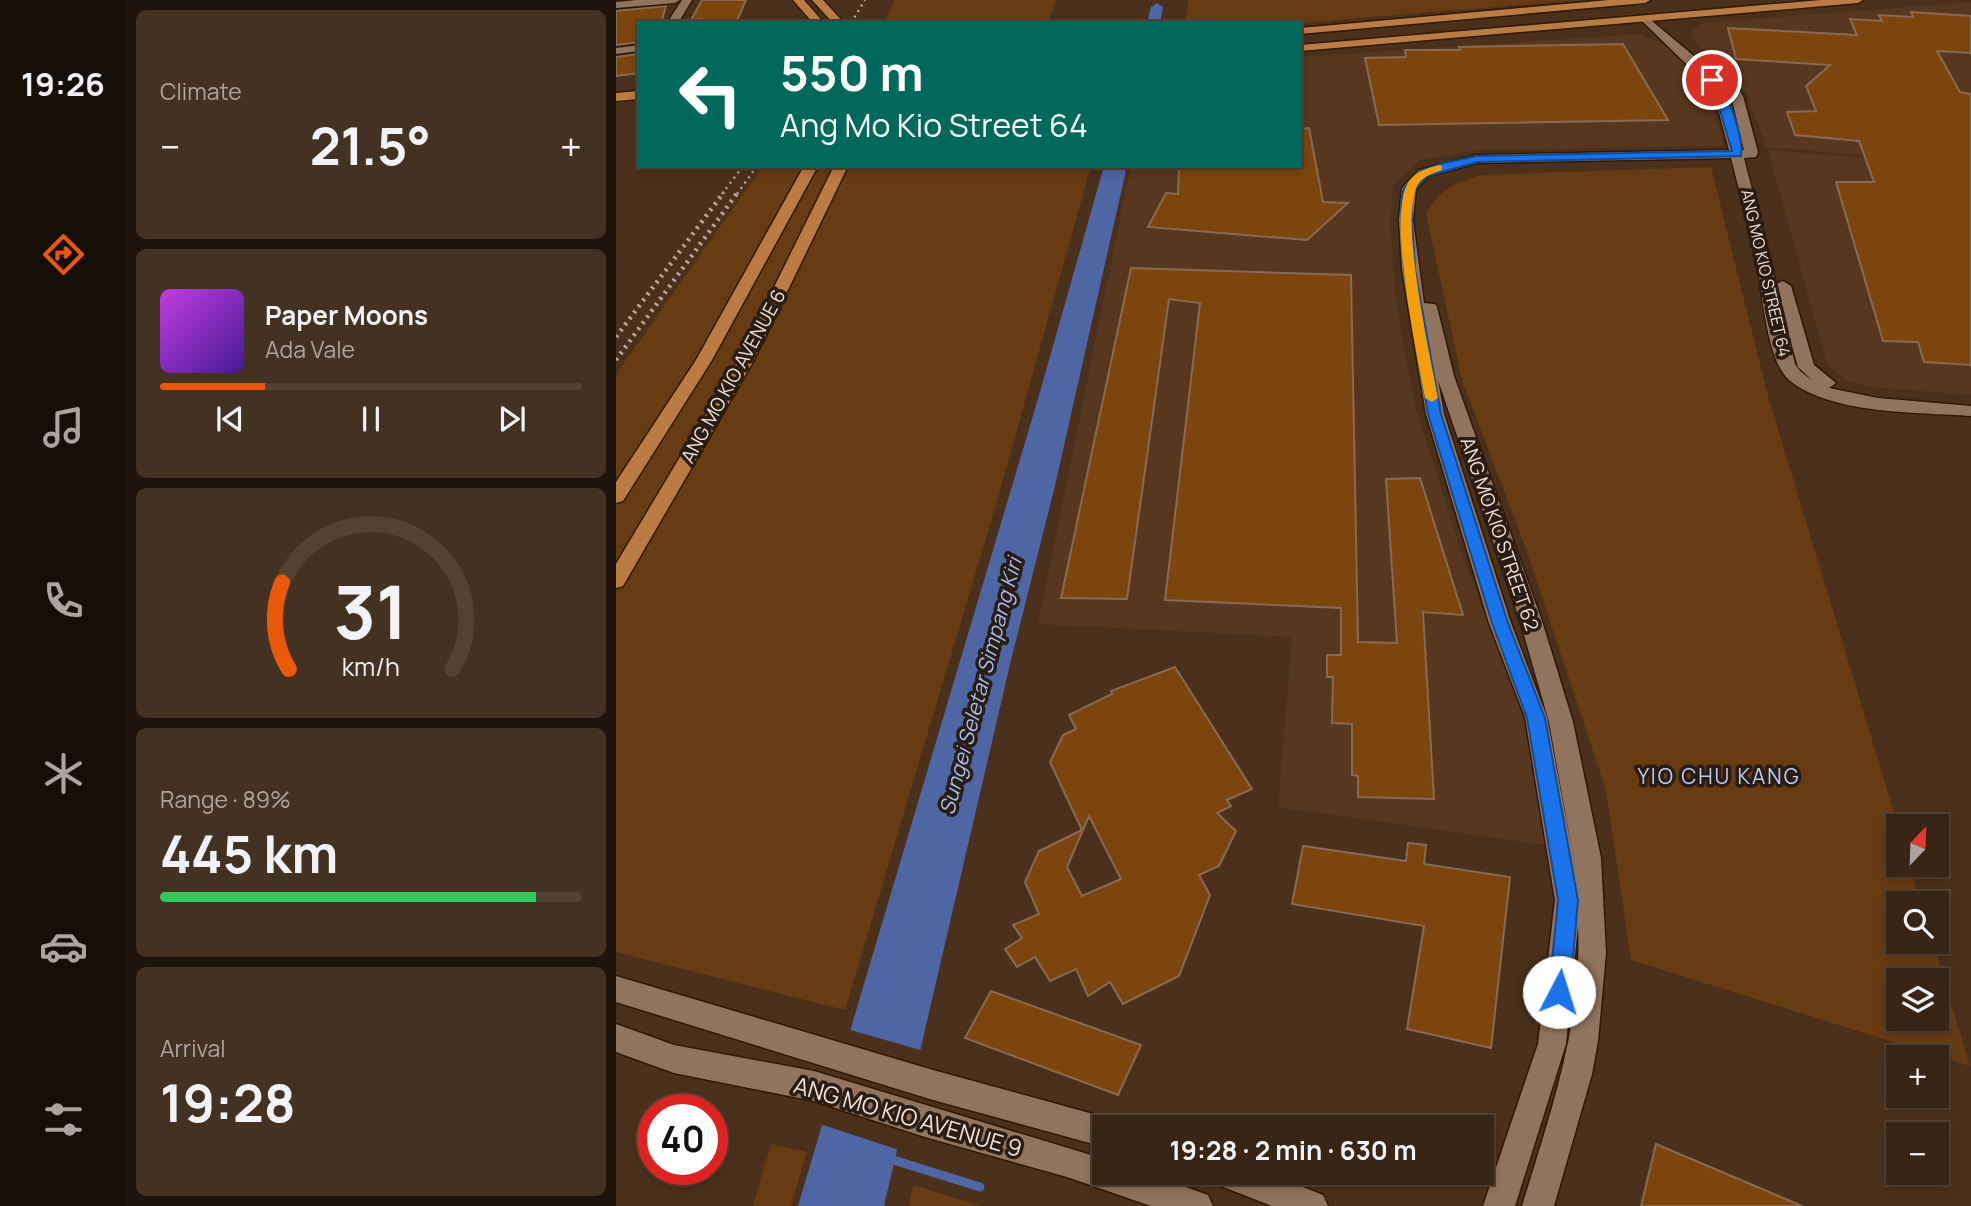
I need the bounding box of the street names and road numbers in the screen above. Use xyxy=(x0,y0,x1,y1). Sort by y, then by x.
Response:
street label: ANG MO KIO STREET 64 xyxy=(1736,187,1796,359)
street label: ANG MO KIO AVENUE 6 xyxy=(674,285,792,467)
street label: ANG MO KIO STREET 62 xyxy=(1455,434,1545,634)
street label: ANG MO KIO AVENUE 9 xyxy=(790,1068,1026,1164)

